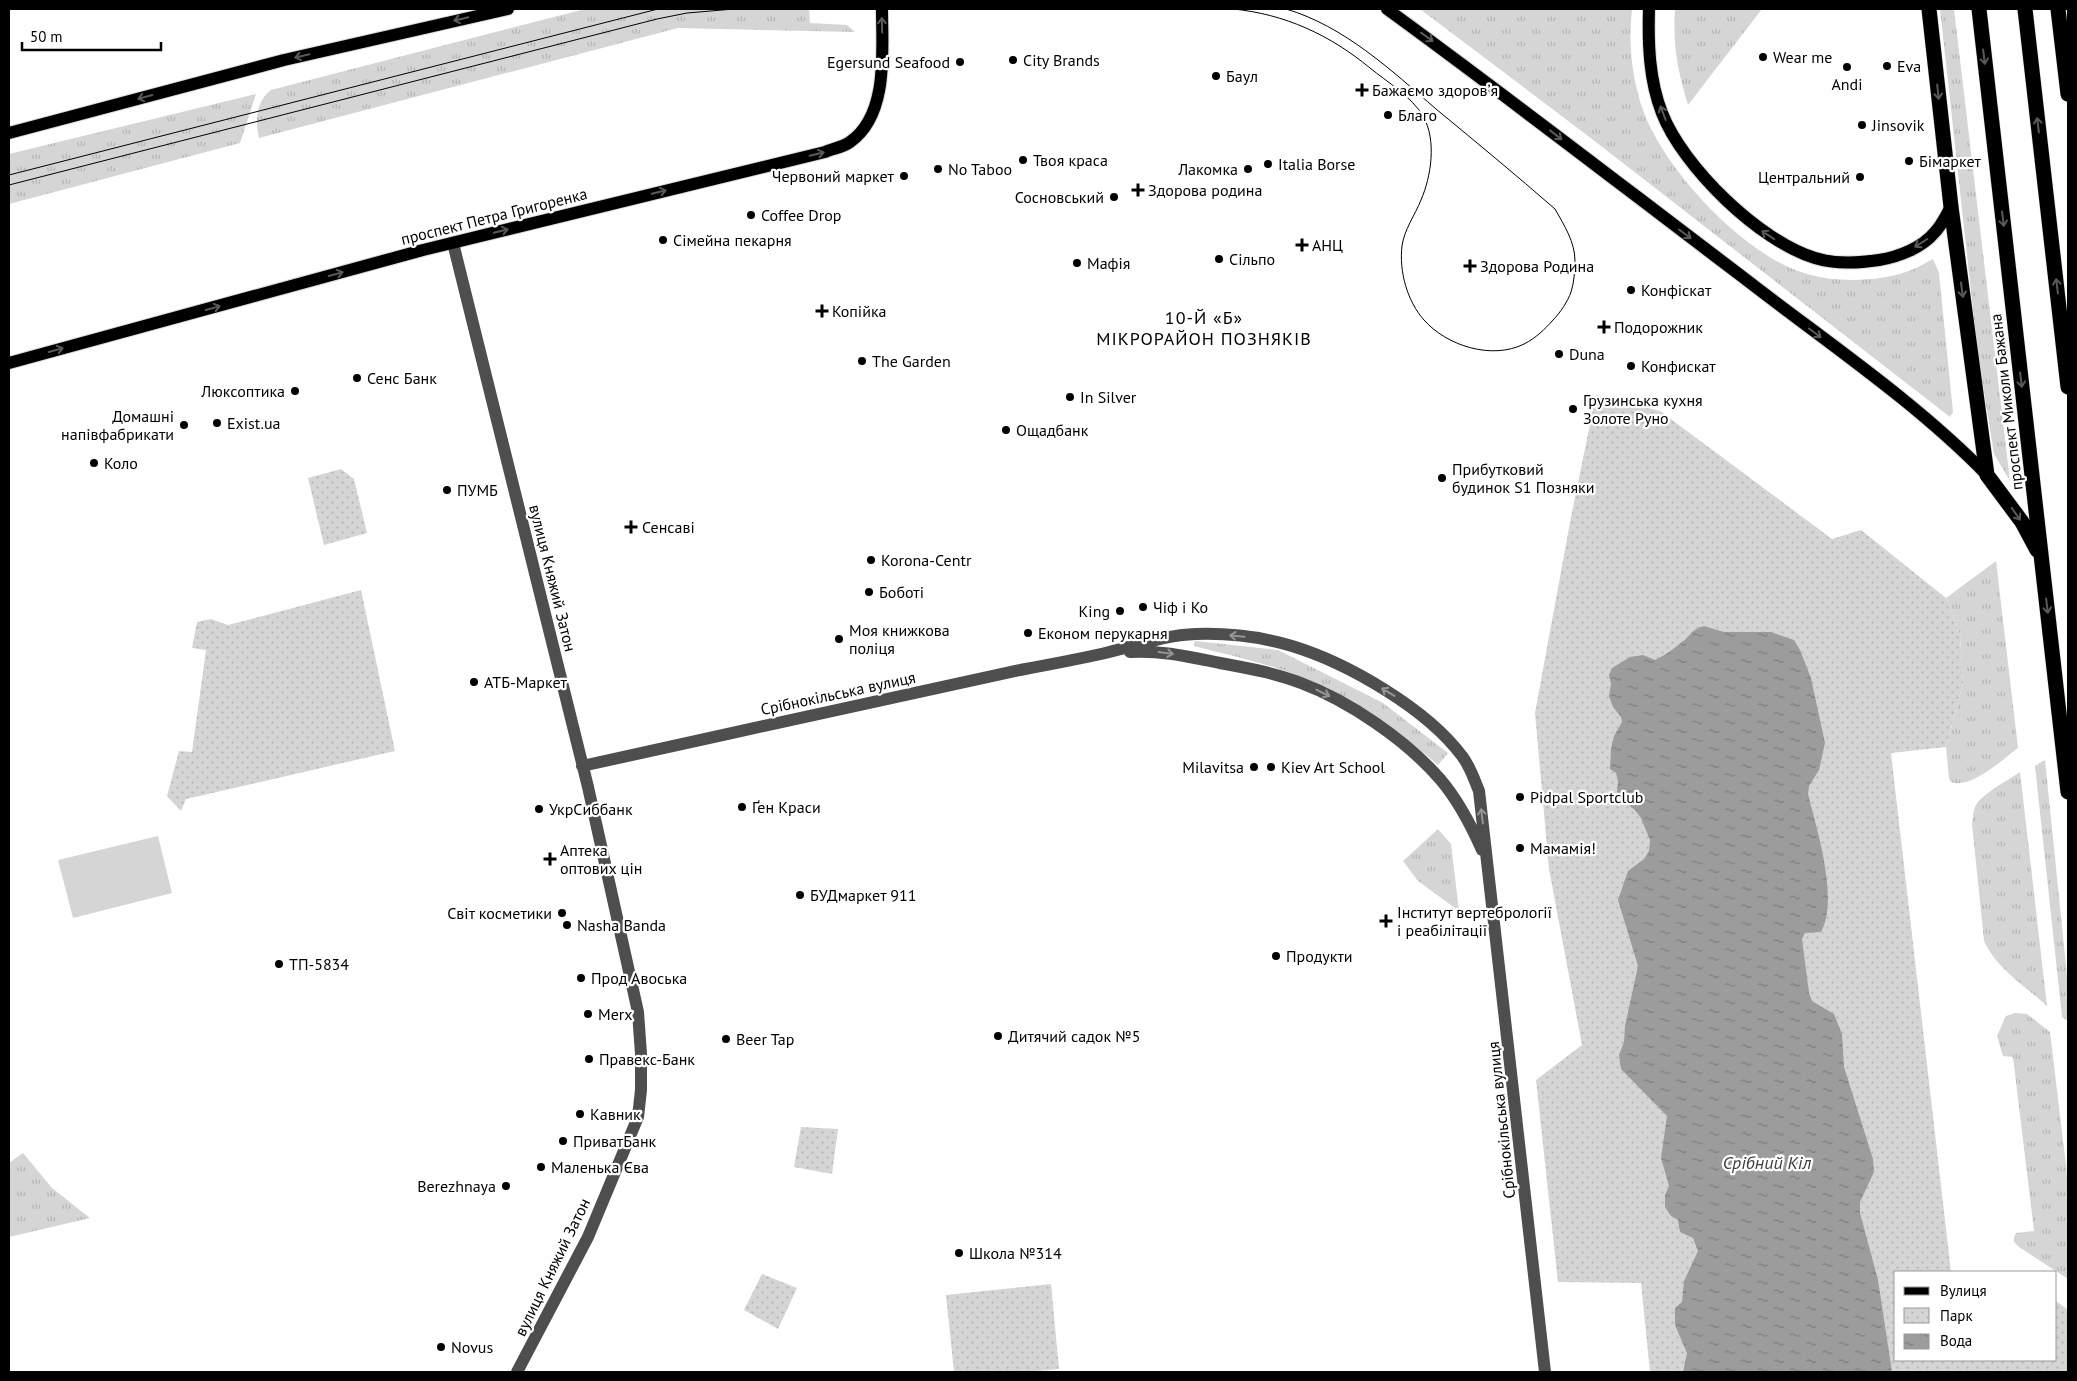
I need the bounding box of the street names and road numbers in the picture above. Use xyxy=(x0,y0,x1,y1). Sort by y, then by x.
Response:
street label: проспект Петра Григоренка xyxy=(399,183,589,249)
street label: проспект Миколи Бажана xyxy=(1985,313,2027,491)
street label: вулиця Княжий Затон xyxy=(525,502,581,654)
street label: Срібнокільська вулиця xyxy=(759,667,917,719)
street label: Срібнокільська вулиця xyxy=(1483,1040,1519,1200)
street label: вулиця Княжий Затон xyxy=(510,1195,594,1339)

